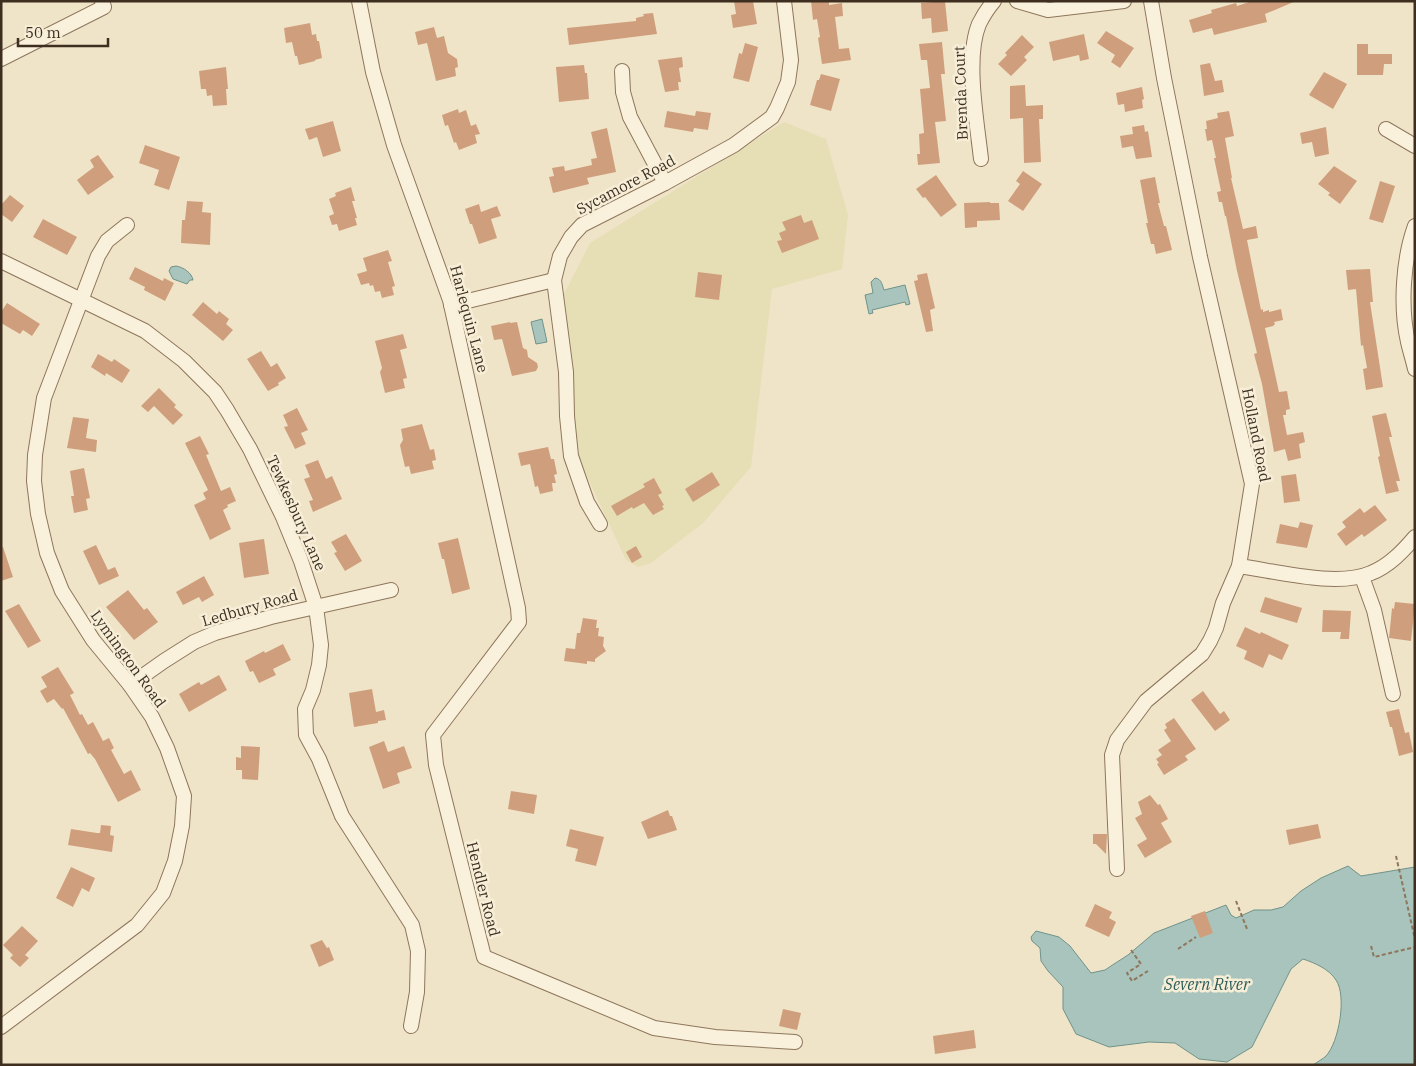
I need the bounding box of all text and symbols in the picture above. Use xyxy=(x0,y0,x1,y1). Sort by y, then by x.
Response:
scale bar xyxy=(18,15,108,47)
text: 50 m xyxy=(25,23,61,42)
street label: Brenda Court xyxy=(949,45,972,141)
street label: Sycamore Road xyxy=(573,151,678,219)
street label: Harlequin Lane xyxy=(446,263,493,375)
street label: Holland Road xyxy=(1238,386,1275,484)
street label: Tewkesbury Lane xyxy=(263,452,330,573)
street label: Ledbury Road xyxy=(200,585,300,630)
street label: Lymington Road xyxy=(87,606,170,711)
street label: Hendler Road xyxy=(463,840,504,938)
water label: Severn River xyxy=(1163,974,1251,994)

